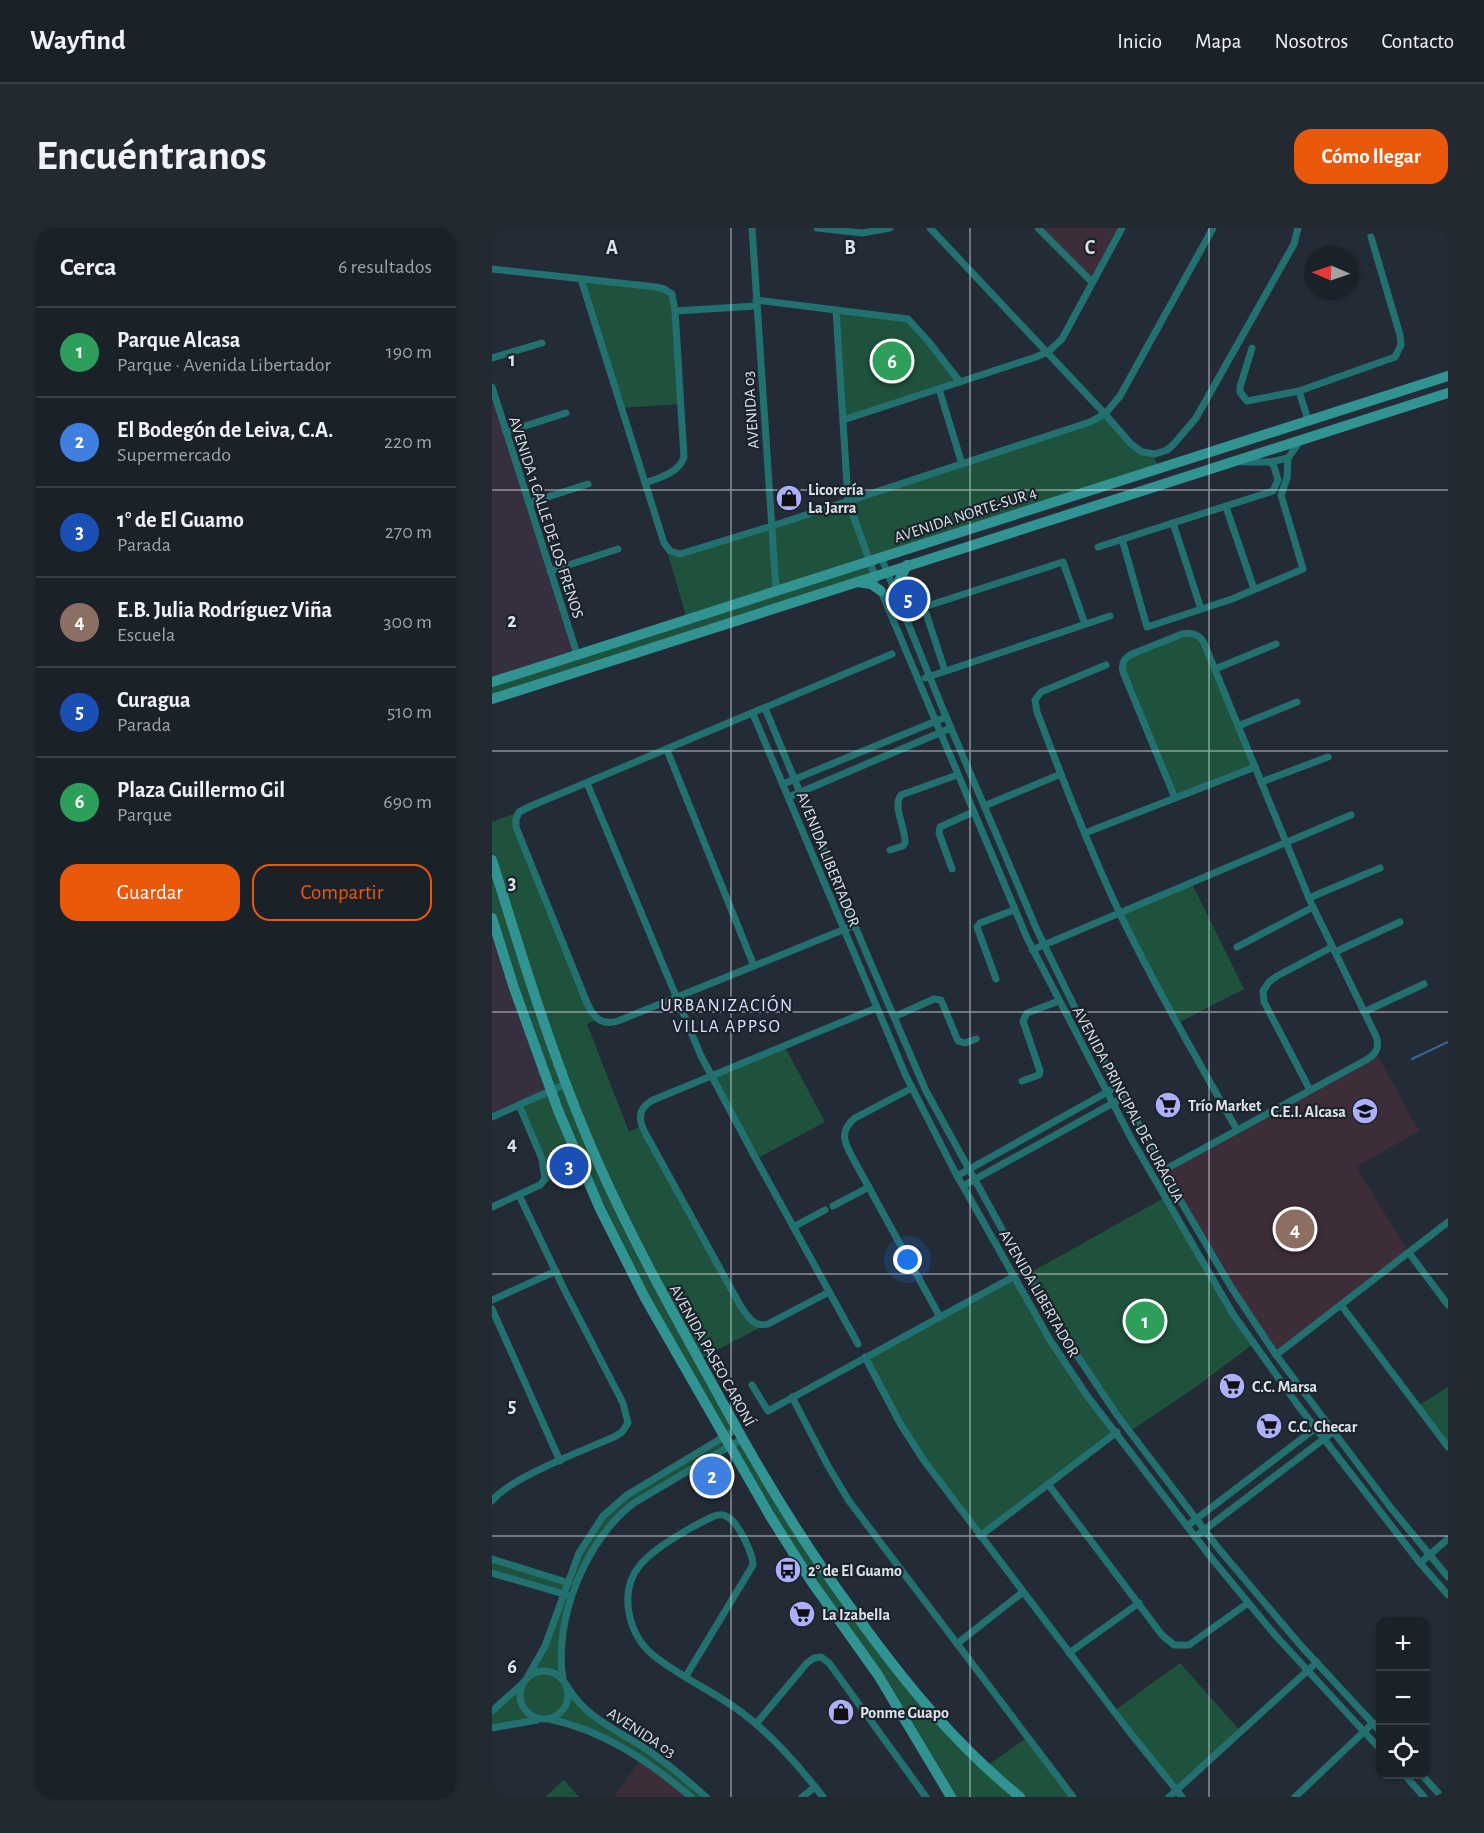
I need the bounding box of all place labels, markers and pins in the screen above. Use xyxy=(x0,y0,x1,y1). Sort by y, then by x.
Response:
pin: 6 xyxy=(872,338,912,384)
place label: Licorería La Jarra xyxy=(808,482,864,516)
shop icon: Licorería La Jarra xyxy=(774,483,804,513)
pin: 5 xyxy=(888,576,928,622)
supermarket icon: Trío Market xyxy=(1153,1090,1183,1120)
school or university icon: C.E.I. Alcasa xyxy=(1350,1096,1380,1126)
place label: Trío Market xyxy=(1188,1098,1262,1114)
place label: C.E.I. Alcasa xyxy=(1270,1104,1346,1120)
pin: 3 xyxy=(550,1144,589,1188)
pin: 4 xyxy=(1276,1206,1314,1252)
pin: 1 xyxy=(1126,1298,1164,1344)
supermarket icon: C.C. Marsa xyxy=(1217,1371,1247,1401)
place label: C.C. Marsa xyxy=(1252,1379,1318,1395)
supermarket icon: C.C. Checar xyxy=(1254,1411,1284,1441)
place label: C.C. Checar xyxy=(1288,1419,1358,1435)
pin: 2 xyxy=(692,1454,732,1498)
bus stop icon: 2° de El Guamo xyxy=(773,1555,803,1585)
place label: 2° de El Guamo xyxy=(808,1563,902,1579)
supermarket icon: La Izabella xyxy=(787,1599,817,1629)
place label: La Izabella xyxy=(822,1607,891,1623)
shop icon: Ponme Guapo xyxy=(826,1697,856,1727)
place label: Ponme Guapo xyxy=(860,1705,949,1721)

